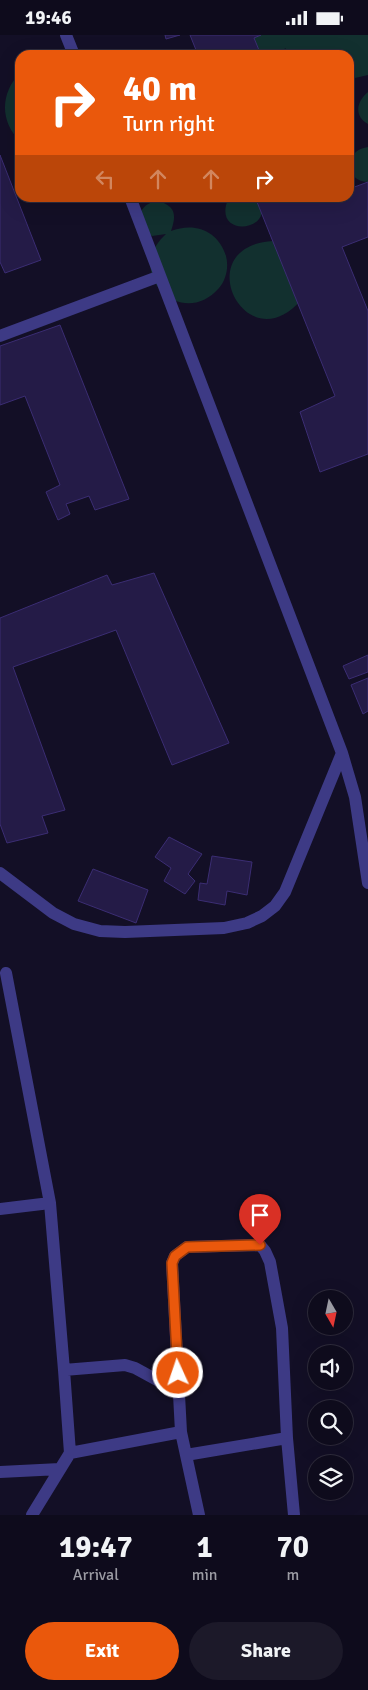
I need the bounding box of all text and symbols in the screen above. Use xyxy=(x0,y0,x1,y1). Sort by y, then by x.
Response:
text: 19:46 xyxy=(25,6,72,30)
text: 40 m xyxy=(123,67,197,110)
icon: right xyxy=(40,70,105,135)
text: Turn right xyxy=(123,110,215,137)
icon: left xyxy=(91,165,119,193)
icon: ahead xyxy=(144,165,172,193)
icon: ahead xyxy=(197,165,225,193)
icon: right xyxy=(250,165,278,193)
pin xyxy=(239,1194,281,1245)
icon: arrive xyxy=(246,1201,274,1229)
north arrow xyxy=(308,1290,352,1335)
map controls xyxy=(308,1290,353,1500)
button: sound xyxy=(308,1345,353,1390)
position arrow xyxy=(151,1346,203,1398)
button: search xyxy=(308,1400,353,1445)
button: layers xyxy=(308,1455,353,1500)
text: 19:47 xyxy=(59,1529,133,1566)
text: 1 xyxy=(197,1529,213,1566)
text: 70 xyxy=(277,1529,309,1566)
text: Arrival xyxy=(73,1565,119,1585)
text: min xyxy=(192,1565,218,1585)
text: m xyxy=(286,1565,299,1585)
button: Exit xyxy=(25,1622,179,1680)
button: Share xyxy=(189,1622,343,1680)

